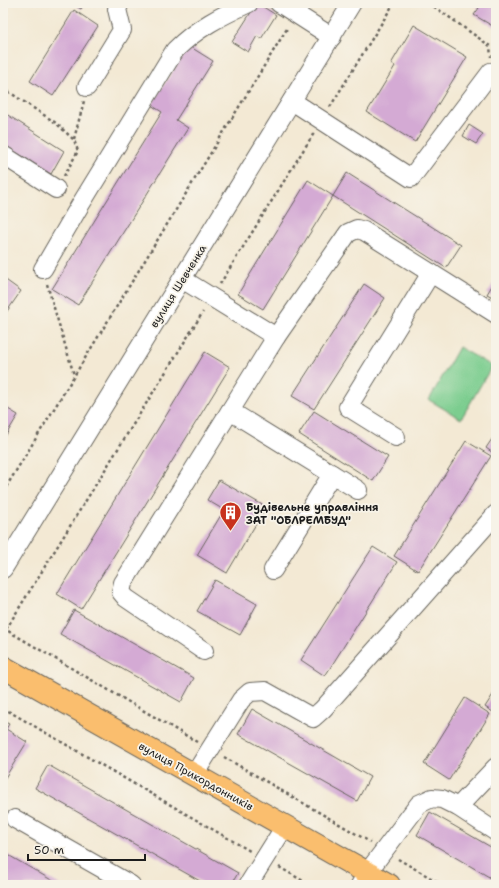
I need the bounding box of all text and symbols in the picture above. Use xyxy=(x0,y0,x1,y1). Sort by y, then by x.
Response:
street label: вулиця Шевченка xyxy=(147,242,210,331)
building icon: Будівельне управління ЗАТ "ОБЛРЕМБУД" xyxy=(218,500,244,533)
place label: Будівельне управління ЗАТ "ОБЛРЕМБУД" xyxy=(246,500,379,528)
street label: вулиця Прикордонників xyxy=(136,739,256,814)
scale bar xyxy=(28,836,145,862)
text: 50 m xyxy=(34,842,64,858)

